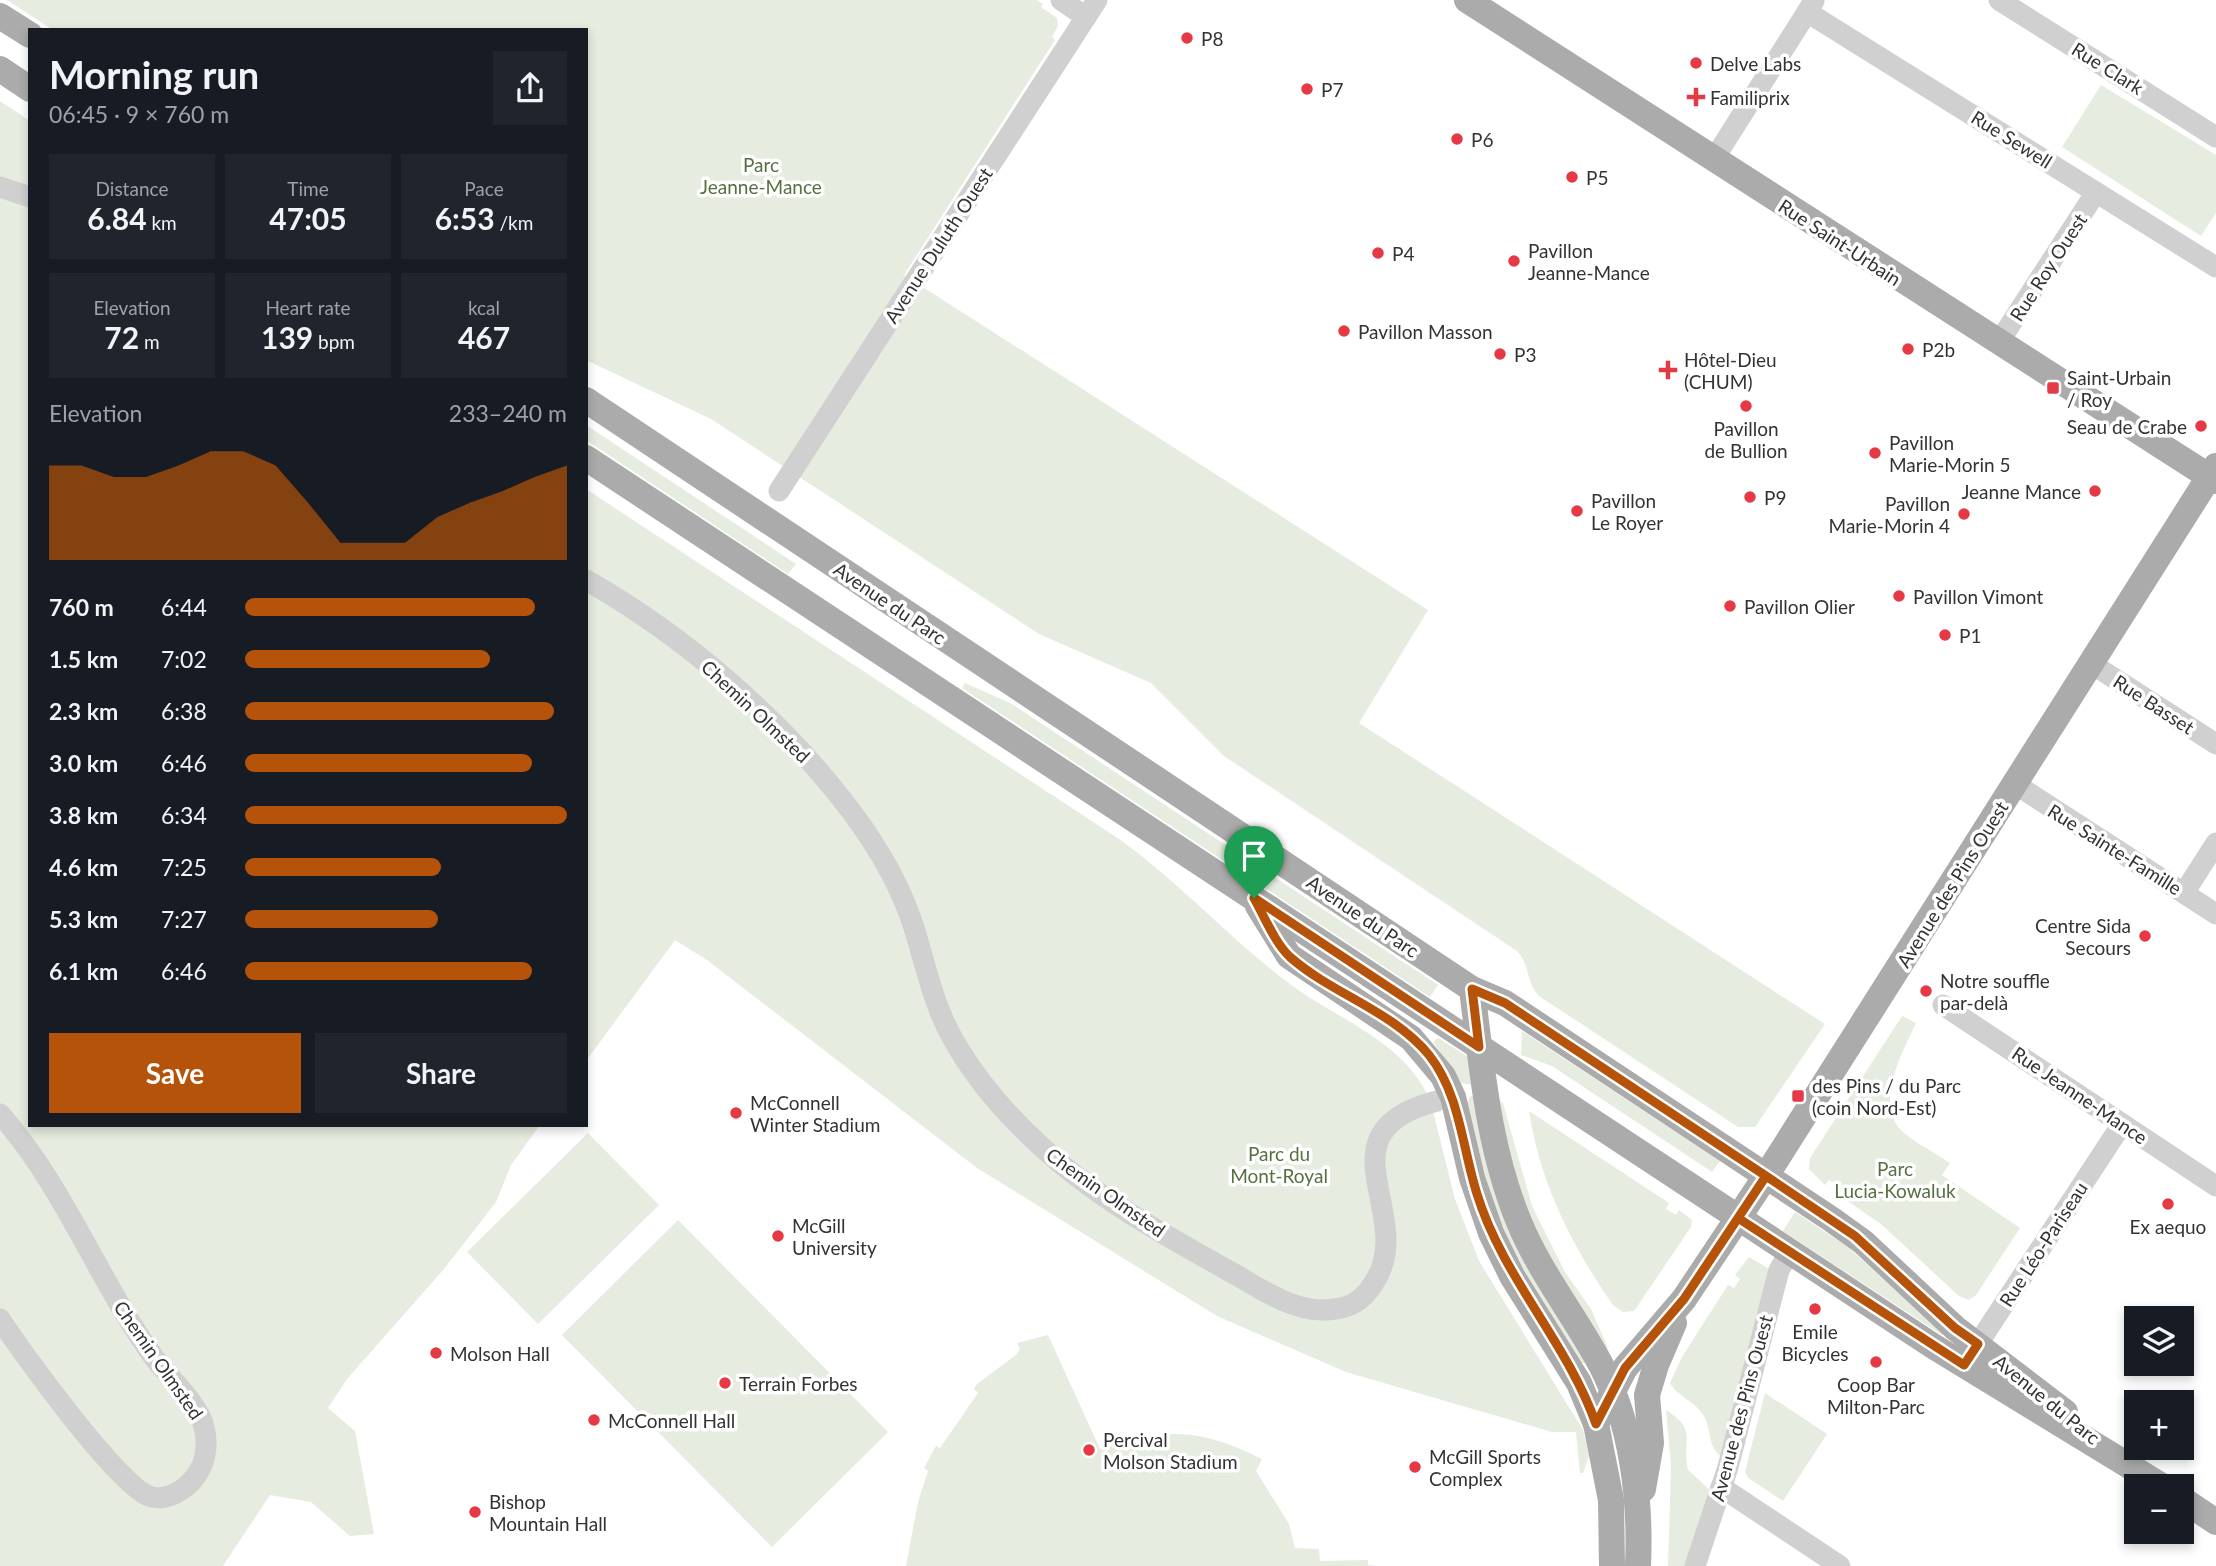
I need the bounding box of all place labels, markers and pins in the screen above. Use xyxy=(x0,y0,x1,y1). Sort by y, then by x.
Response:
place label: P8 xyxy=(1201,27,1223,50)
marker: P8 xyxy=(1179,30,1195,46)
place label: Delve Labs xyxy=(1710,52,1801,75)
marker: Delve Labs xyxy=(1688,55,1704,71)
place label: P7 xyxy=(1321,78,1343,101)
marker: P7 xyxy=(1299,81,1315,97)
place label: Familiprix xyxy=(1710,86,1790,109)
marker: Familiprix xyxy=(1688,89,1704,105)
place label: P6 xyxy=(1471,128,1493,151)
marker: P6 xyxy=(1449,131,1465,147)
place label: P5 xyxy=(1586,166,1608,189)
marker: P5 xyxy=(1564,169,1580,185)
place label: Pavillon Jeanne-Mance xyxy=(1528,239,1650,284)
place label: P4 xyxy=(1392,242,1414,265)
marker: P4 xyxy=(1370,245,1386,261)
marker: Pavillon Jeanne-Mance xyxy=(1506,253,1522,269)
place label: Pavillon Masson xyxy=(1358,320,1493,343)
marker: Pavillon Masson xyxy=(1336,323,1352,339)
place label: P2b xyxy=(1922,338,1955,361)
marker: P2b xyxy=(1900,341,1916,357)
place label: P3 xyxy=(1514,343,1536,366)
marker: P3 xyxy=(1492,346,1508,362)
place label: Hôtel-Dieu (CHUM) xyxy=(1684,348,1777,393)
marker: Hôtel-Dieu (CHUM) xyxy=(1658,360,1678,380)
place label: Saint-Urbain / Roy xyxy=(2067,366,2171,411)
marker: Saint-Urbain / Roy xyxy=(2045,380,2061,396)
marker: Pavillon de Bullion xyxy=(1738,398,1754,414)
place label: Seau de Crabe xyxy=(2067,415,2187,438)
place label: Pavillon de Bullion xyxy=(1704,417,1788,462)
marker: Seau de Crabe xyxy=(2193,418,2209,434)
place label: Pavillon Marie-Morin 5 xyxy=(1889,431,2010,476)
marker: Pavillon Marie-Morin 5 xyxy=(1867,445,1883,461)
place label: Jeanne Mance xyxy=(1961,480,2081,503)
marker: Jeanne Mance xyxy=(2087,483,2103,499)
place label: P9 xyxy=(1764,486,1786,509)
place label: Pavillon Le Royer xyxy=(1591,489,1663,534)
marker: P9 xyxy=(1742,489,1758,505)
place label: Pavillon Marie-Morin 4 xyxy=(1829,492,1950,537)
marker: Pavillon Le Royer xyxy=(1569,503,1585,519)
marker: Pavillon Marie-Morin 4 xyxy=(1956,506,1972,522)
place label: Pavillon Vimont xyxy=(1913,585,2044,608)
marker: Pavillon Vimont xyxy=(1891,588,1907,604)
place label: Pavillon Olier xyxy=(1744,595,1855,618)
marker: Pavillon Olier xyxy=(1722,598,1738,614)
place label: P1 xyxy=(1959,624,1981,647)
marker: P1 xyxy=(1937,627,1953,643)
pin xyxy=(1224,826,1284,898)
place label: Centre Sida Secours xyxy=(2035,914,2131,959)
marker: Centre Sida Secours xyxy=(2137,928,2153,944)
place label: Notre souffle par-delà xyxy=(1940,969,2050,1014)
marker: Notre souffle par-delà xyxy=(1918,983,1934,999)
place label: des Pins / du Parc (coin Nord-Est) xyxy=(1812,1074,1961,1119)
marker: des Pins / du Parc (coin Nord-Est) xyxy=(1790,1088,1806,1104)
place label: McConnell Winter Stadium xyxy=(750,1091,880,1136)
marker: McConnell Winter Stadium xyxy=(728,1105,744,1121)
marker: Ex aequo xyxy=(2160,1196,2176,1212)
place label: McGill University xyxy=(792,1214,877,1259)
place label: Ex aequo xyxy=(2130,1215,2206,1238)
marker: McGill University xyxy=(770,1228,786,1244)
marker: Emile Bicycles xyxy=(1807,1301,1823,1317)
place label: Emile Bicycles xyxy=(1781,1320,1849,1365)
place label: Molson Hall xyxy=(450,1342,550,1365)
marker: Molson Hall xyxy=(428,1345,444,1361)
marker: Coop Bar Milton-Parc xyxy=(1868,1354,1884,1370)
place label: Terrain Forbes xyxy=(739,1372,858,1395)
place label: Coop Bar Milton-Parc xyxy=(1827,1373,1925,1418)
marker: Terrain Forbes xyxy=(717,1375,733,1391)
place label: McConnell Hall xyxy=(608,1409,735,1432)
marker: McConnell Hall xyxy=(586,1412,602,1428)
place label: Percival Molson Stadium xyxy=(1103,1428,1238,1473)
marker: Percival Molson Stadium xyxy=(1081,1442,1097,1458)
place label: McGill Sports Complex xyxy=(1429,1445,1541,1490)
marker: McGill Sports Complex xyxy=(1407,1459,1423,1475)
place label: Bishop Mountain Hall xyxy=(489,1490,607,1535)
marker: Bishop Mountain Hall xyxy=(467,1504,483,1520)

